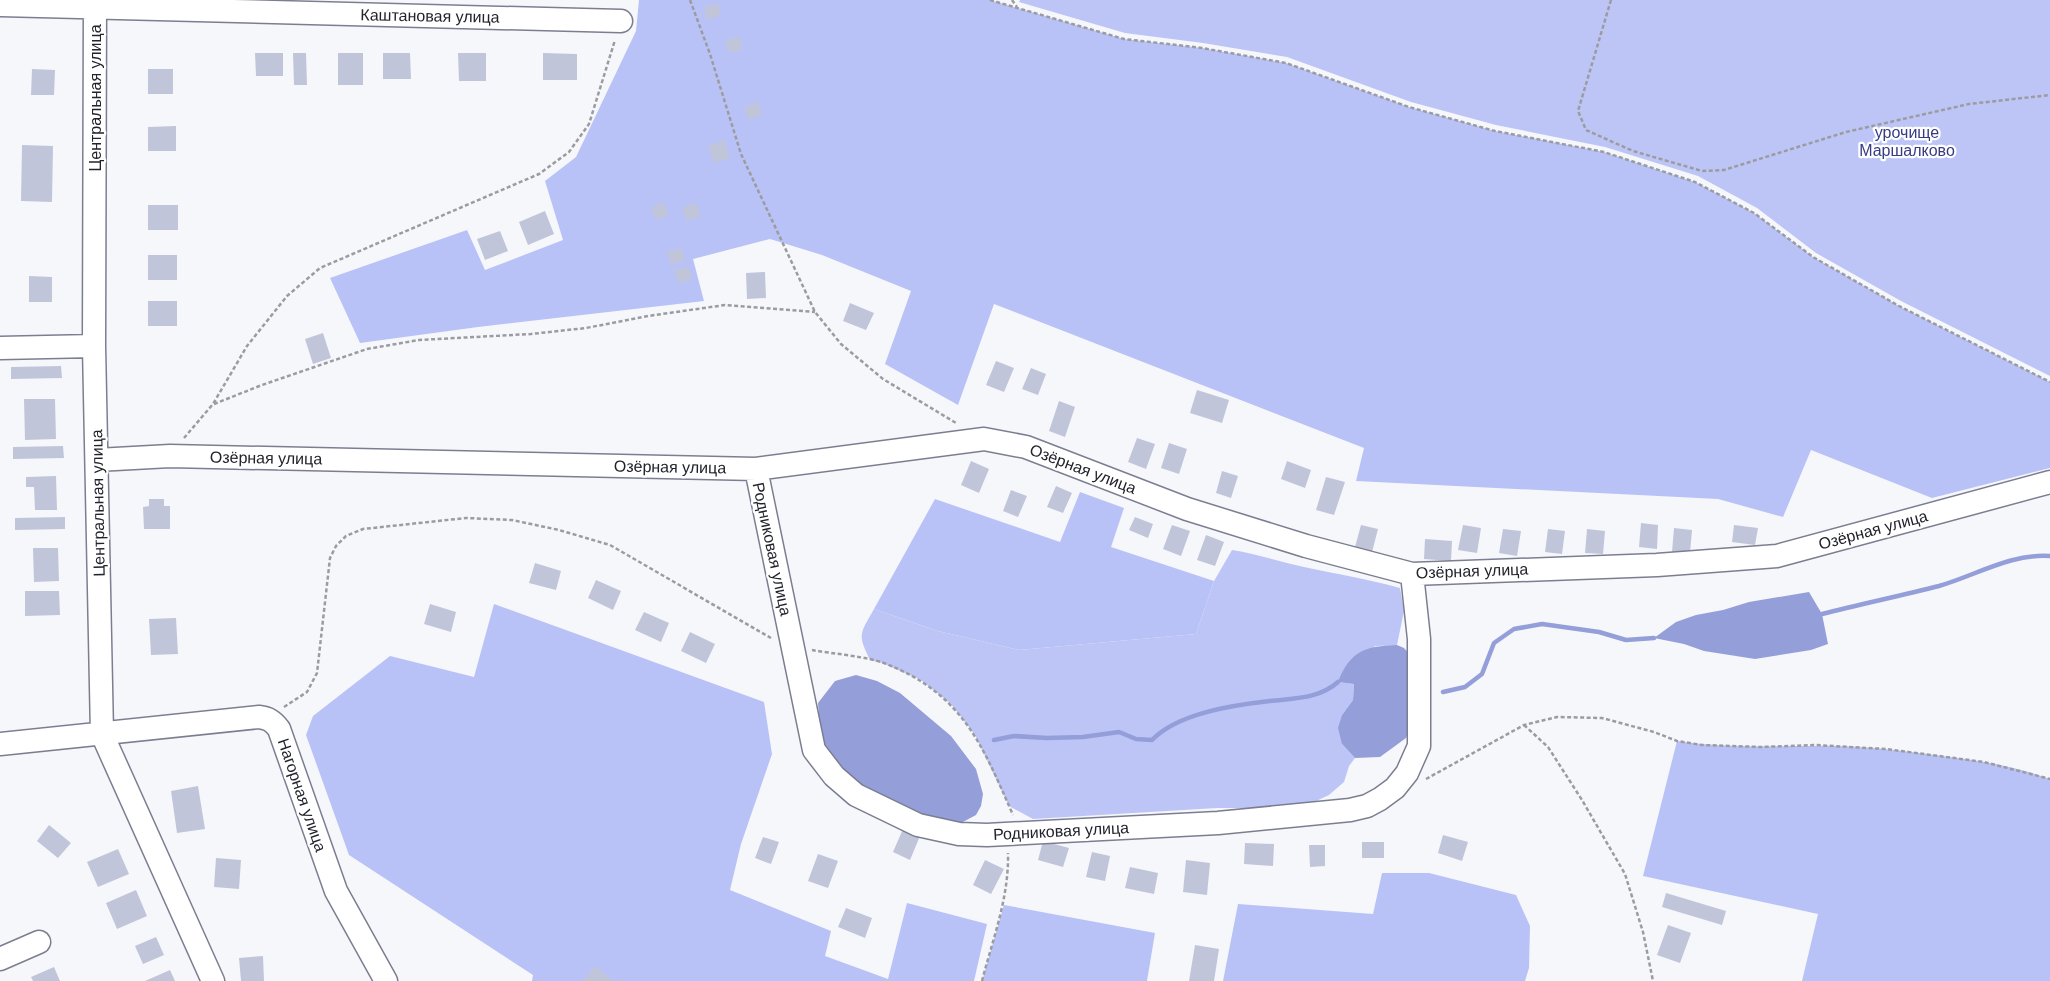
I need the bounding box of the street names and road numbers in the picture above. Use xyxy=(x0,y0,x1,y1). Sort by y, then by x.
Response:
street label: Каштановая улица xyxy=(360,6,500,26)
street label: Центральная улица xyxy=(87,24,104,172)
street label: Центральная улица xyxy=(88,429,108,577)
street label: Озёрная улица xyxy=(1027,441,1139,497)
street label: Озёрная улица xyxy=(210,449,322,467)
street label: Озёрная улица xyxy=(614,458,726,476)
street label: Родниковая улица xyxy=(750,481,794,617)
street label: Озёрная улица xyxy=(1817,507,1930,553)
street label: Озёрная улица xyxy=(1416,561,1529,581)
street label: Нагорная улица xyxy=(275,736,329,854)
street label: Родниковая улица xyxy=(993,819,1129,843)

